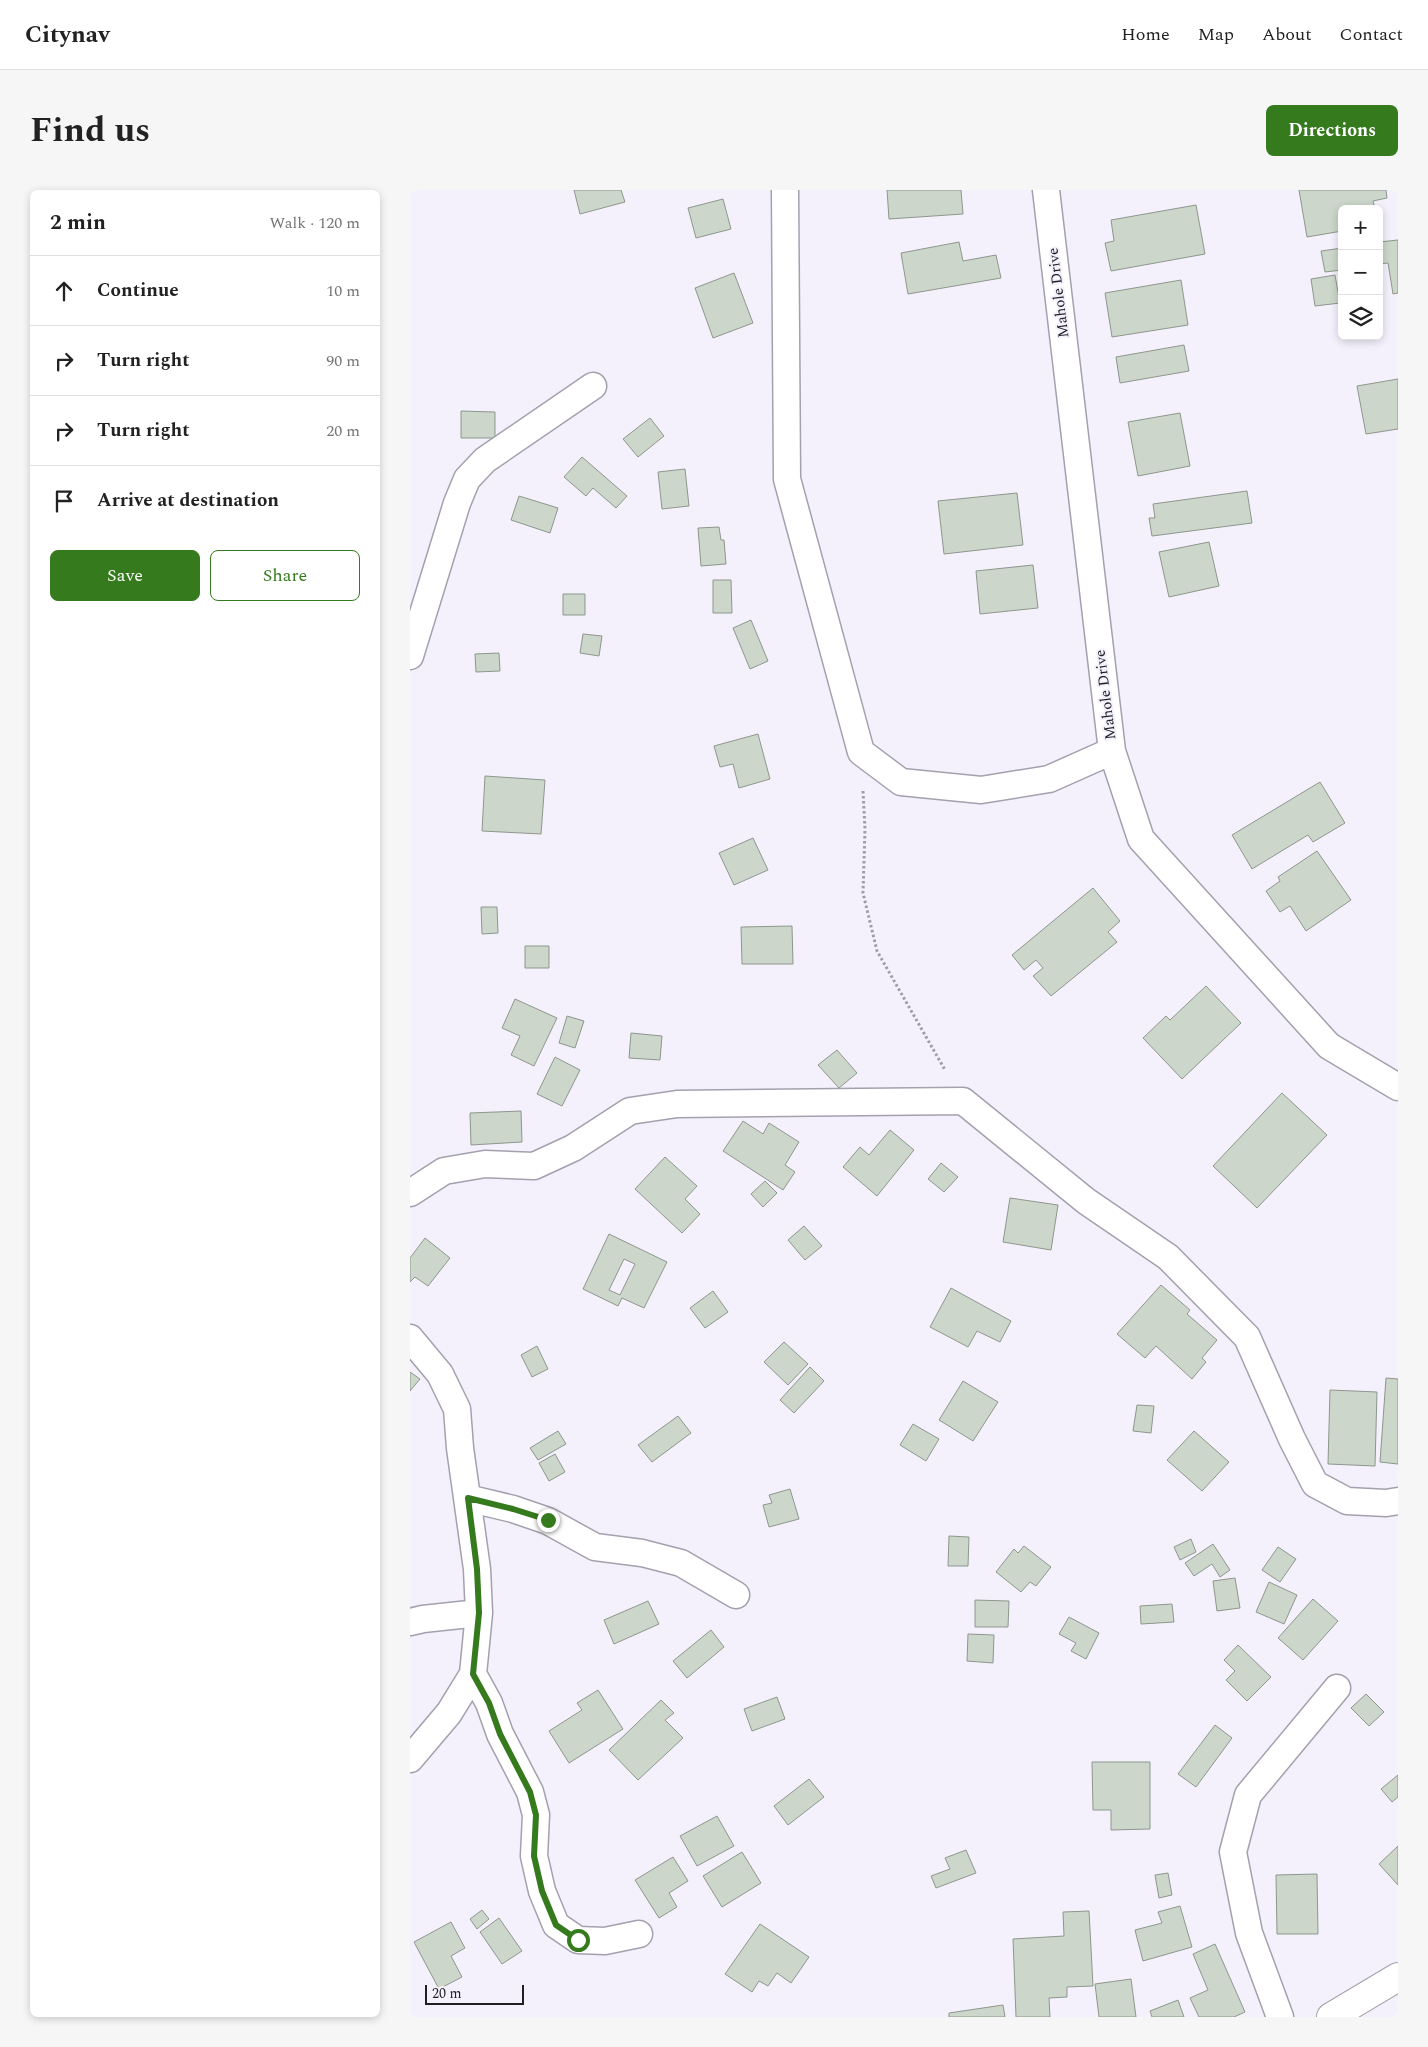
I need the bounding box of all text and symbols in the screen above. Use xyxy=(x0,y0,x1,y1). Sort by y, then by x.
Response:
text: Citynav xyxy=(25,17,110,53)
text: Home xyxy=(1121,21,1170,48)
text: Map xyxy=(1198,21,1234,48)
text: About xyxy=(1262,21,1312,48)
text: Contact xyxy=(1340,21,1403,48)
text: Find us xyxy=(30,104,150,157)
button: Directions xyxy=(1266,105,1398,156)
map controls xyxy=(1338,205,1383,340)
button: + xyxy=(1338,205,1383,250)
text: 2 min xyxy=(50,207,106,239)
text: Walk · 120 m xyxy=(269,211,360,235)
street label: Mahole Drive xyxy=(1042,247,1075,339)
button: − xyxy=(1338,250,1383,295)
text: Continue xyxy=(97,276,179,305)
icon: ahead xyxy=(50,277,78,305)
text: 10 m xyxy=(326,279,360,303)
button: layers xyxy=(1338,295,1383,340)
text: Turn right xyxy=(97,346,190,375)
icon: right xyxy=(50,347,78,375)
text: 90 m xyxy=(326,349,360,373)
text: Turn right xyxy=(97,416,190,445)
icon: right xyxy=(50,417,78,445)
text: 20 m xyxy=(326,419,360,443)
text: Arrive at destination xyxy=(97,486,279,515)
icon: arrive xyxy=(50,487,78,515)
button: Save xyxy=(50,550,200,601)
button: Share xyxy=(210,550,360,601)
street label: Mahole Drive xyxy=(1089,649,1122,741)
route end xyxy=(537,1509,560,1532)
route start xyxy=(567,1929,590,1952)
scale bar xyxy=(425,1982,524,2005)
text: 20 m xyxy=(432,1983,462,2004)

